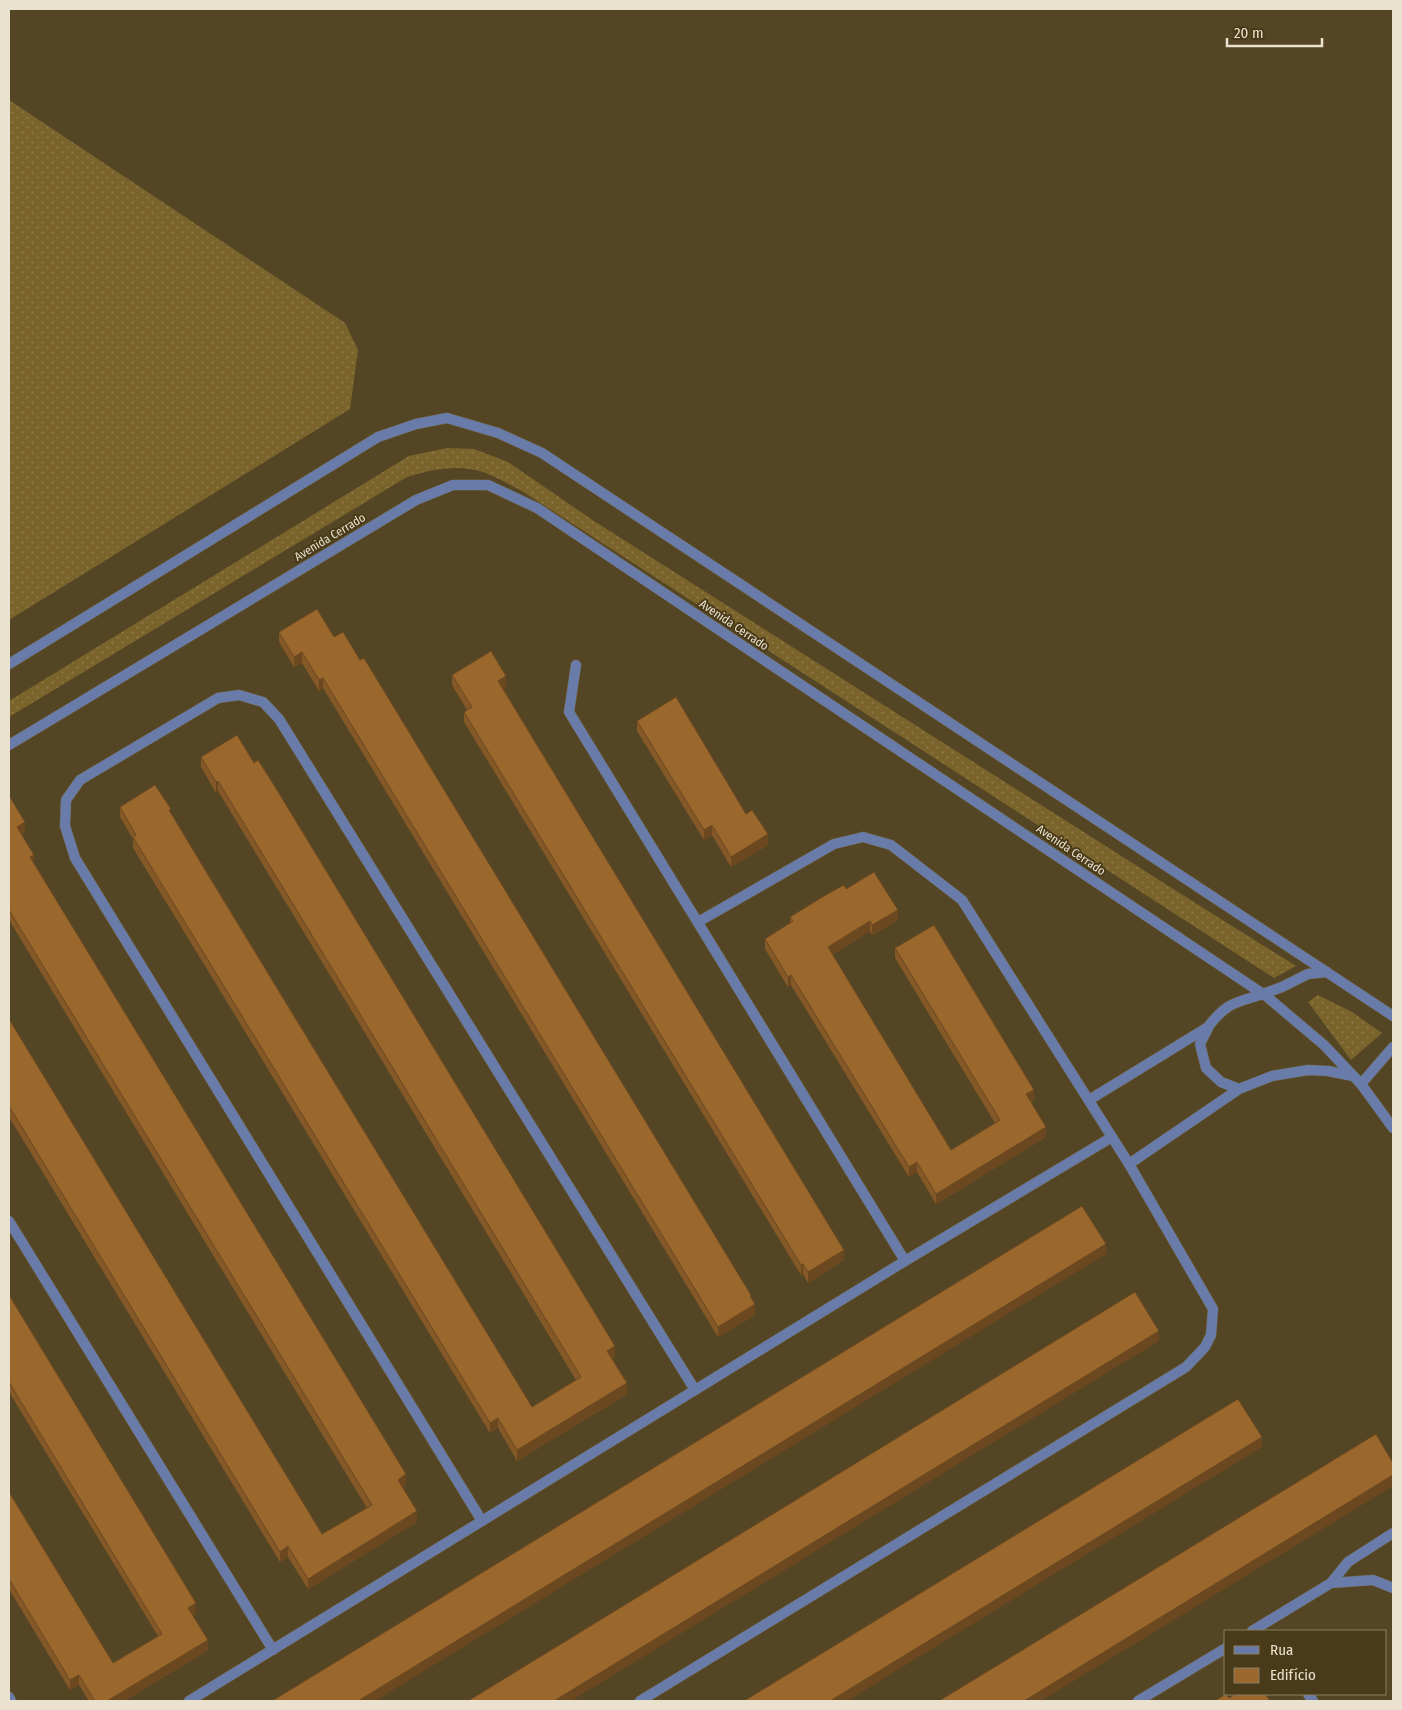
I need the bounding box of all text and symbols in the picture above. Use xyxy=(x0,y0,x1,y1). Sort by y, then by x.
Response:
scale bar xyxy=(1227,15,1322,47)
text: 20 m xyxy=(1234,24,1264,42)
street label: Avenida Cerrado xyxy=(292,510,368,564)
street label: Avenida Cerrado xyxy=(697,597,771,653)
street label: Avenida Cerrado xyxy=(1034,822,1108,878)
legend xyxy=(1224,1630,1387,1695)
text: Rua xyxy=(1270,1641,1293,1659)
text: Edifício xyxy=(1270,1666,1316,1684)

